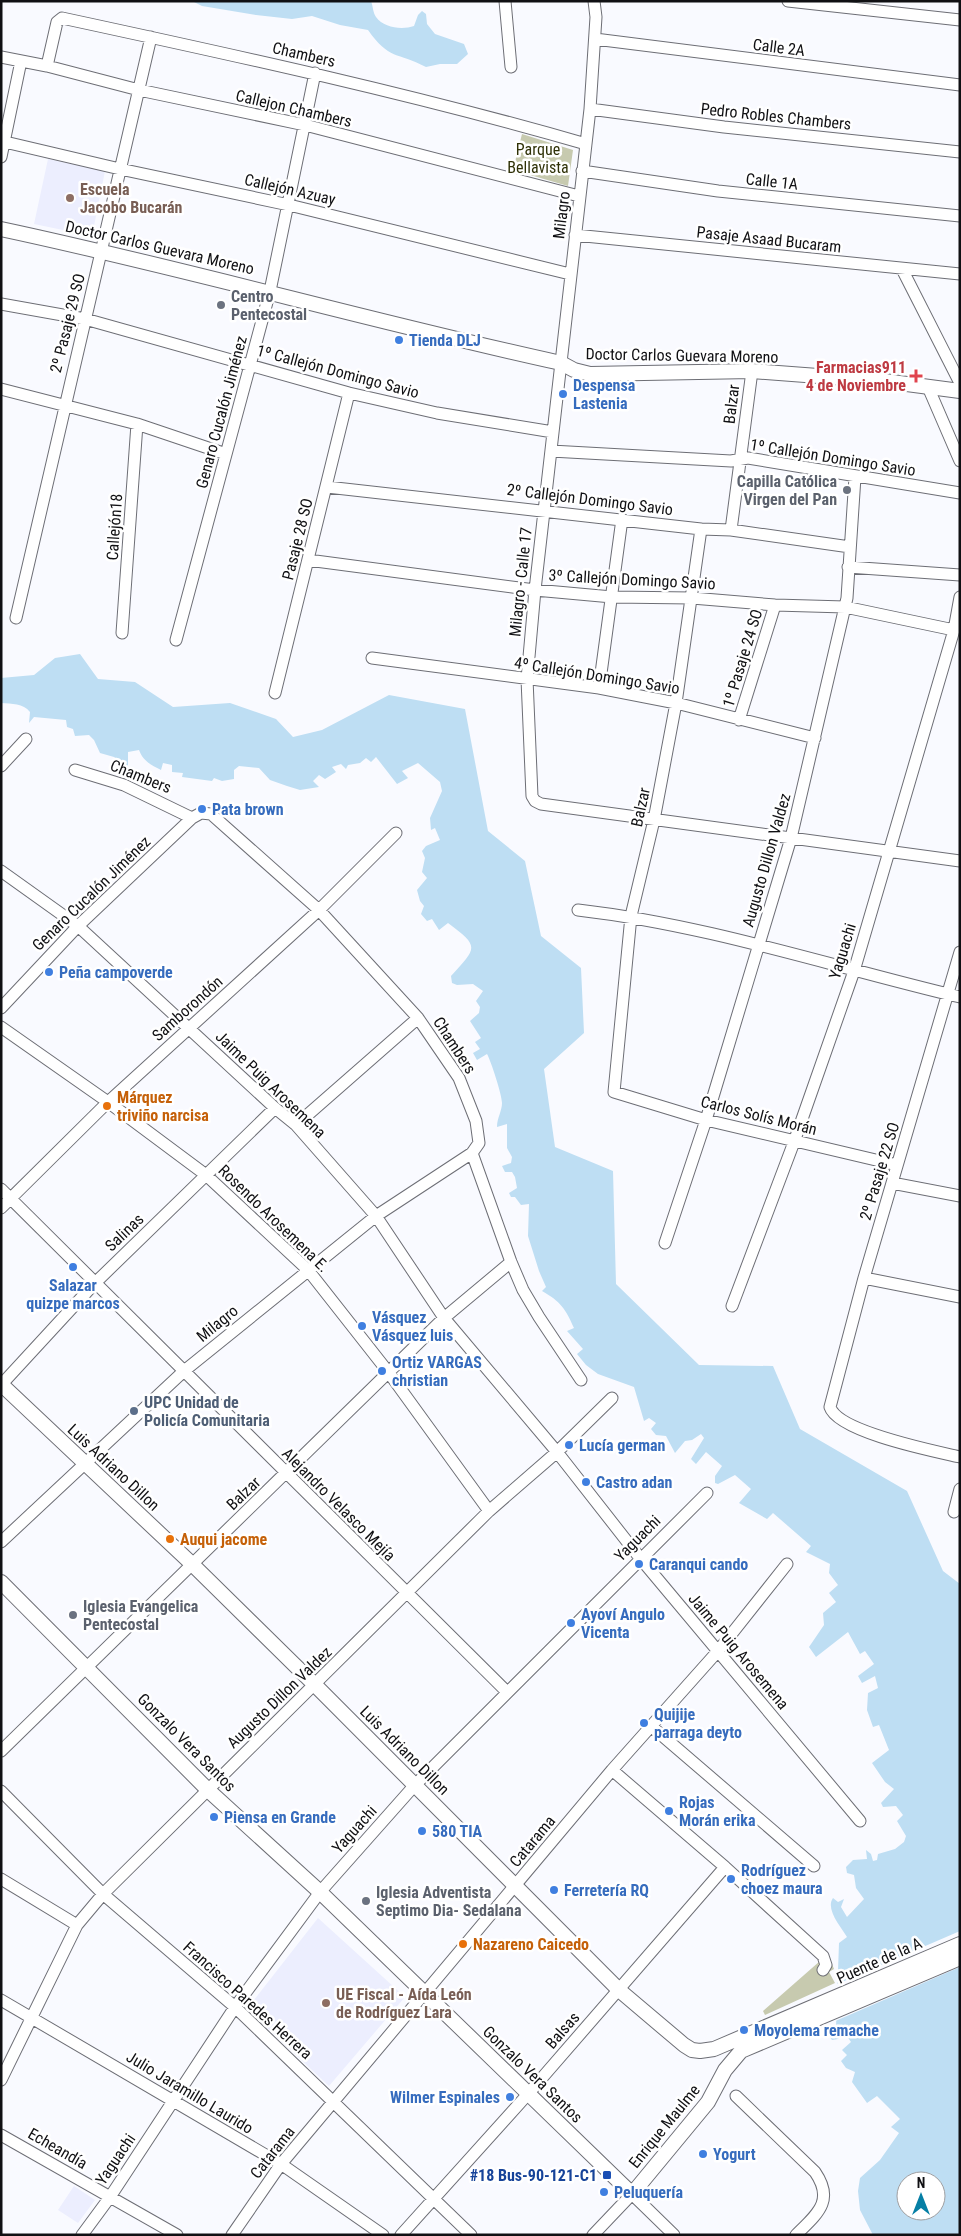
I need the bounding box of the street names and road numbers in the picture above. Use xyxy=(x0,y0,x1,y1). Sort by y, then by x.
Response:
street label: Calle 2A xyxy=(752,35,806,60)
street label: Chambers xyxy=(271,38,337,71)
street label: Callejon Chambers xyxy=(234,86,354,131)
street label: Pedro Robles Chambers xyxy=(700,99,852,134)
street label: Calle 1A xyxy=(745,169,799,194)
street label: Callejón Azuay xyxy=(242,170,338,209)
street label: Milagro xyxy=(549,190,574,240)
street label: Doctor Carlos Guevara Moreno xyxy=(64,217,256,278)
street label: Pasaje Asaad Bucaram xyxy=(696,222,842,257)
street label: 2º Pasaje 29 SO xyxy=(46,272,89,375)
street label: Genaro Cucalón Jiménez xyxy=(192,334,251,490)
street label: 1º Callejón Domingo Savio xyxy=(255,341,421,402)
street label: Doctor Carlos Guevara Moreno xyxy=(585,344,779,367)
street label: Balzar xyxy=(720,383,743,425)
street label: 1º Callejón Domingo Savio xyxy=(749,435,917,480)
street label: 2º Callejón Domingo Savio xyxy=(506,480,674,519)
street label: Callejón18 xyxy=(103,493,126,561)
street label: Pasaje 28 SO xyxy=(278,496,317,582)
street label: Milagro - Calle 17 xyxy=(505,526,536,638)
street label: 3º Callejón Domingo Savio xyxy=(548,566,716,593)
street label: 1º Pasaje 24 SO xyxy=(719,607,766,709)
street label: 4º Callejón Domingo Savio xyxy=(513,653,681,698)
street label: Chambers xyxy=(108,756,174,797)
street label: Balzar xyxy=(627,786,654,828)
street label: Augusto Dillon Valdez xyxy=(738,791,795,929)
street label: Genaro Cucalón Jiménez xyxy=(28,832,154,955)
street label: Yaguachi xyxy=(825,921,860,981)
street label: Samborondón xyxy=(148,972,226,1045)
street label: Chambers xyxy=(429,1013,480,1077)
street label: Jaime Puig Arosemena xyxy=(212,1027,330,1142)
street label: Carlos Solís Morán xyxy=(699,1092,819,1139)
street label: 2º Pasaje 22 SO xyxy=(856,1120,903,1222)
street label: Rosendo Arosemena E. xyxy=(214,1161,333,1276)
street label: Salinas xyxy=(101,1210,147,1255)
street label: Milagro xyxy=(193,1301,242,1346)
street label: Luis Adriano Dillon xyxy=(64,1420,163,1515)
street label: Alejandro Velasco Mejía xyxy=(278,1444,399,1565)
street label: Balzar xyxy=(222,1473,264,1514)
street label: Yaguachi xyxy=(610,1511,664,1565)
street label: Jaime Puig Arosemena xyxy=(684,1589,793,1713)
street label: Augusto Dillon Valdez xyxy=(223,1643,336,1752)
street label: Gonzalo Vera Santos xyxy=(134,1689,240,1795)
street label: Luis Adriano Dillon xyxy=(356,1702,453,1799)
street label: Yaguachi xyxy=(328,1802,381,1857)
street label: Catarama xyxy=(505,1812,559,1871)
street label: Puente de la A xyxy=(834,1933,925,1988)
street label: Francisco Paredes Herrera xyxy=(179,1938,316,2063)
street label: Balsas xyxy=(541,2008,583,2053)
street label: Gonzalo Vera Santos xyxy=(479,2022,586,2127)
street label: Julio Jaramillo Laurido xyxy=(123,2047,257,2138)
street label: Enrique Maulme xyxy=(625,2081,704,2172)
street label: Catarama xyxy=(246,2122,299,2182)
street label: Echeandía xyxy=(25,2124,91,2173)
street label: Yaguachi xyxy=(91,2130,139,2188)

